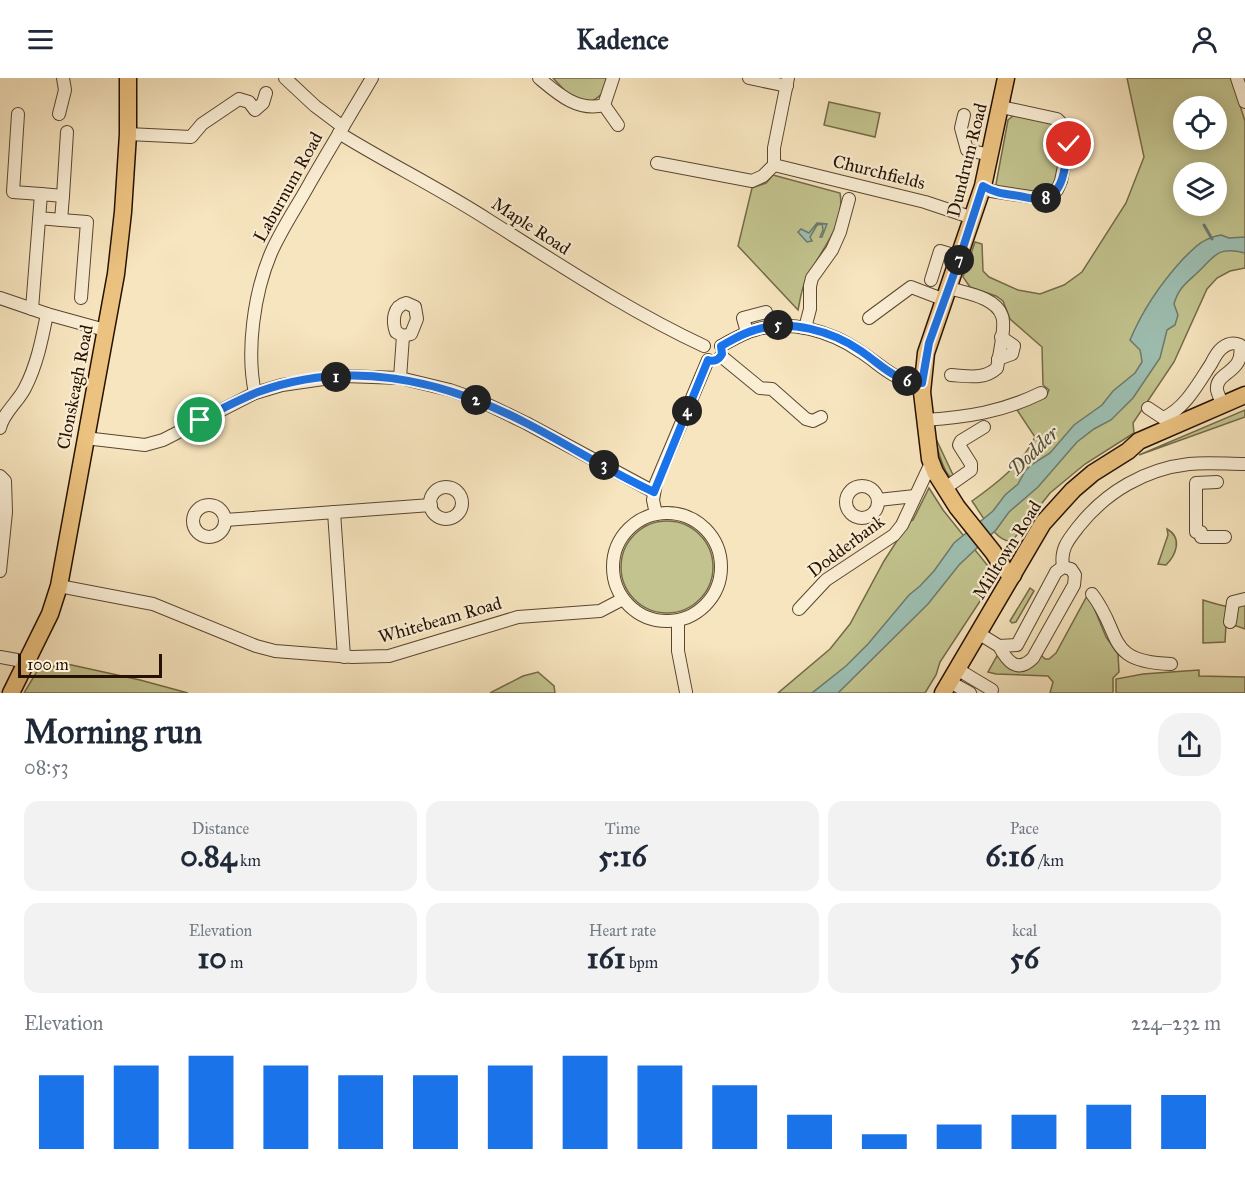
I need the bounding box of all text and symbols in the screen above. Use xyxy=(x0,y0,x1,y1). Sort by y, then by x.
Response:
icon: menu xyxy=(24,23,57,56)
text: Kadence xyxy=(576,23,669,56)
icon: person xyxy=(1188,23,1221,56)
map controls xyxy=(1173,96,1227,216)
button: locate xyxy=(1173,96,1227,150)
street label: Dundrum Road xyxy=(942,101,992,219)
pin xyxy=(1043,118,1094,169)
icon: check xyxy=(1052,127,1085,160)
street label: Laburnum Road xyxy=(249,128,327,246)
street label: Churchfields xyxy=(831,150,927,194)
button: layers xyxy=(1173,162,1227,216)
pin: 8 xyxy=(1031,183,1061,213)
text: 8 xyxy=(1042,188,1050,207)
street label: Maple Road xyxy=(487,192,575,260)
pin: 7 xyxy=(944,245,974,275)
text: 7 xyxy=(955,250,963,269)
pin: 5 xyxy=(763,310,793,340)
text: 5 xyxy=(774,315,782,334)
street label: Clonskeagh Road xyxy=(52,323,99,451)
pin: 1 xyxy=(321,362,351,392)
pin: 6 xyxy=(892,366,922,396)
text: 1 xyxy=(333,367,339,386)
text: 6 xyxy=(903,371,911,390)
pin: 2 xyxy=(461,385,491,415)
text: 2 xyxy=(472,390,480,409)
pin xyxy=(174,394,225,445)
pin: 4 xyxy=(672,396,702,426)
text: 4 xyxy=(683,401,691,420)
icon: arrive xyxy=(183,403,216,436)
water label: Dodder xyxy=(1003,420,1065,481)
pin: 3 xyxy=(589,450,619,480)
text: 3 xyxy=(601,455,607,474)
street label: Milltown Road xyxy=(968,496,1046,604)
street label: Dodderbank xyxy=(803,510,889,582)
street label: Whitebeam Road xyxy=(376,592,504,648)
scale bar xyxy=(18,651,162,678)
text: 100 m xyxy=(27,655,69,674)
text: Morning run xyxy=(24,712,202,752)
button: share xyxy=(1158,713,1221,776)
text: 08:53 xyxy=(24,755,69,779)
text: Distance xyxy=(192,819,249,838)
text: Time xyxy=(605,819,640,838)
text: Pace xyxy=(1010,819,1039,838)
text: 0.84 xyxy=(180,838,237,874)
text: 5:16 xyxy=(598,838,647,874)
text: 6:16 xyxy=(985,838,1035,874)
text: km xyxy=(237,851,261,870)
text: /km xyxy=(1035,851,1064,870)
text: Elevation xyxy=(189,921,252,940)
text: Heart rate xyxy=(589,921,656,940)
text: kcal xyxy=(1012,921,1037,940)
text: 10 xyxy=(197,940,227,976)
text: 161 xyxy=(587,940,626,976)
text: 56 xyxy=(1010,940,1039,976)
text: m xyxy=(227,953,244,972)
text: bpm xyxy=(626,953,658,972)
text: Elevation xyxy=(24,1011,103,1035)
text: 224–232 m xyxy=(1131,1011,1221,1035)

